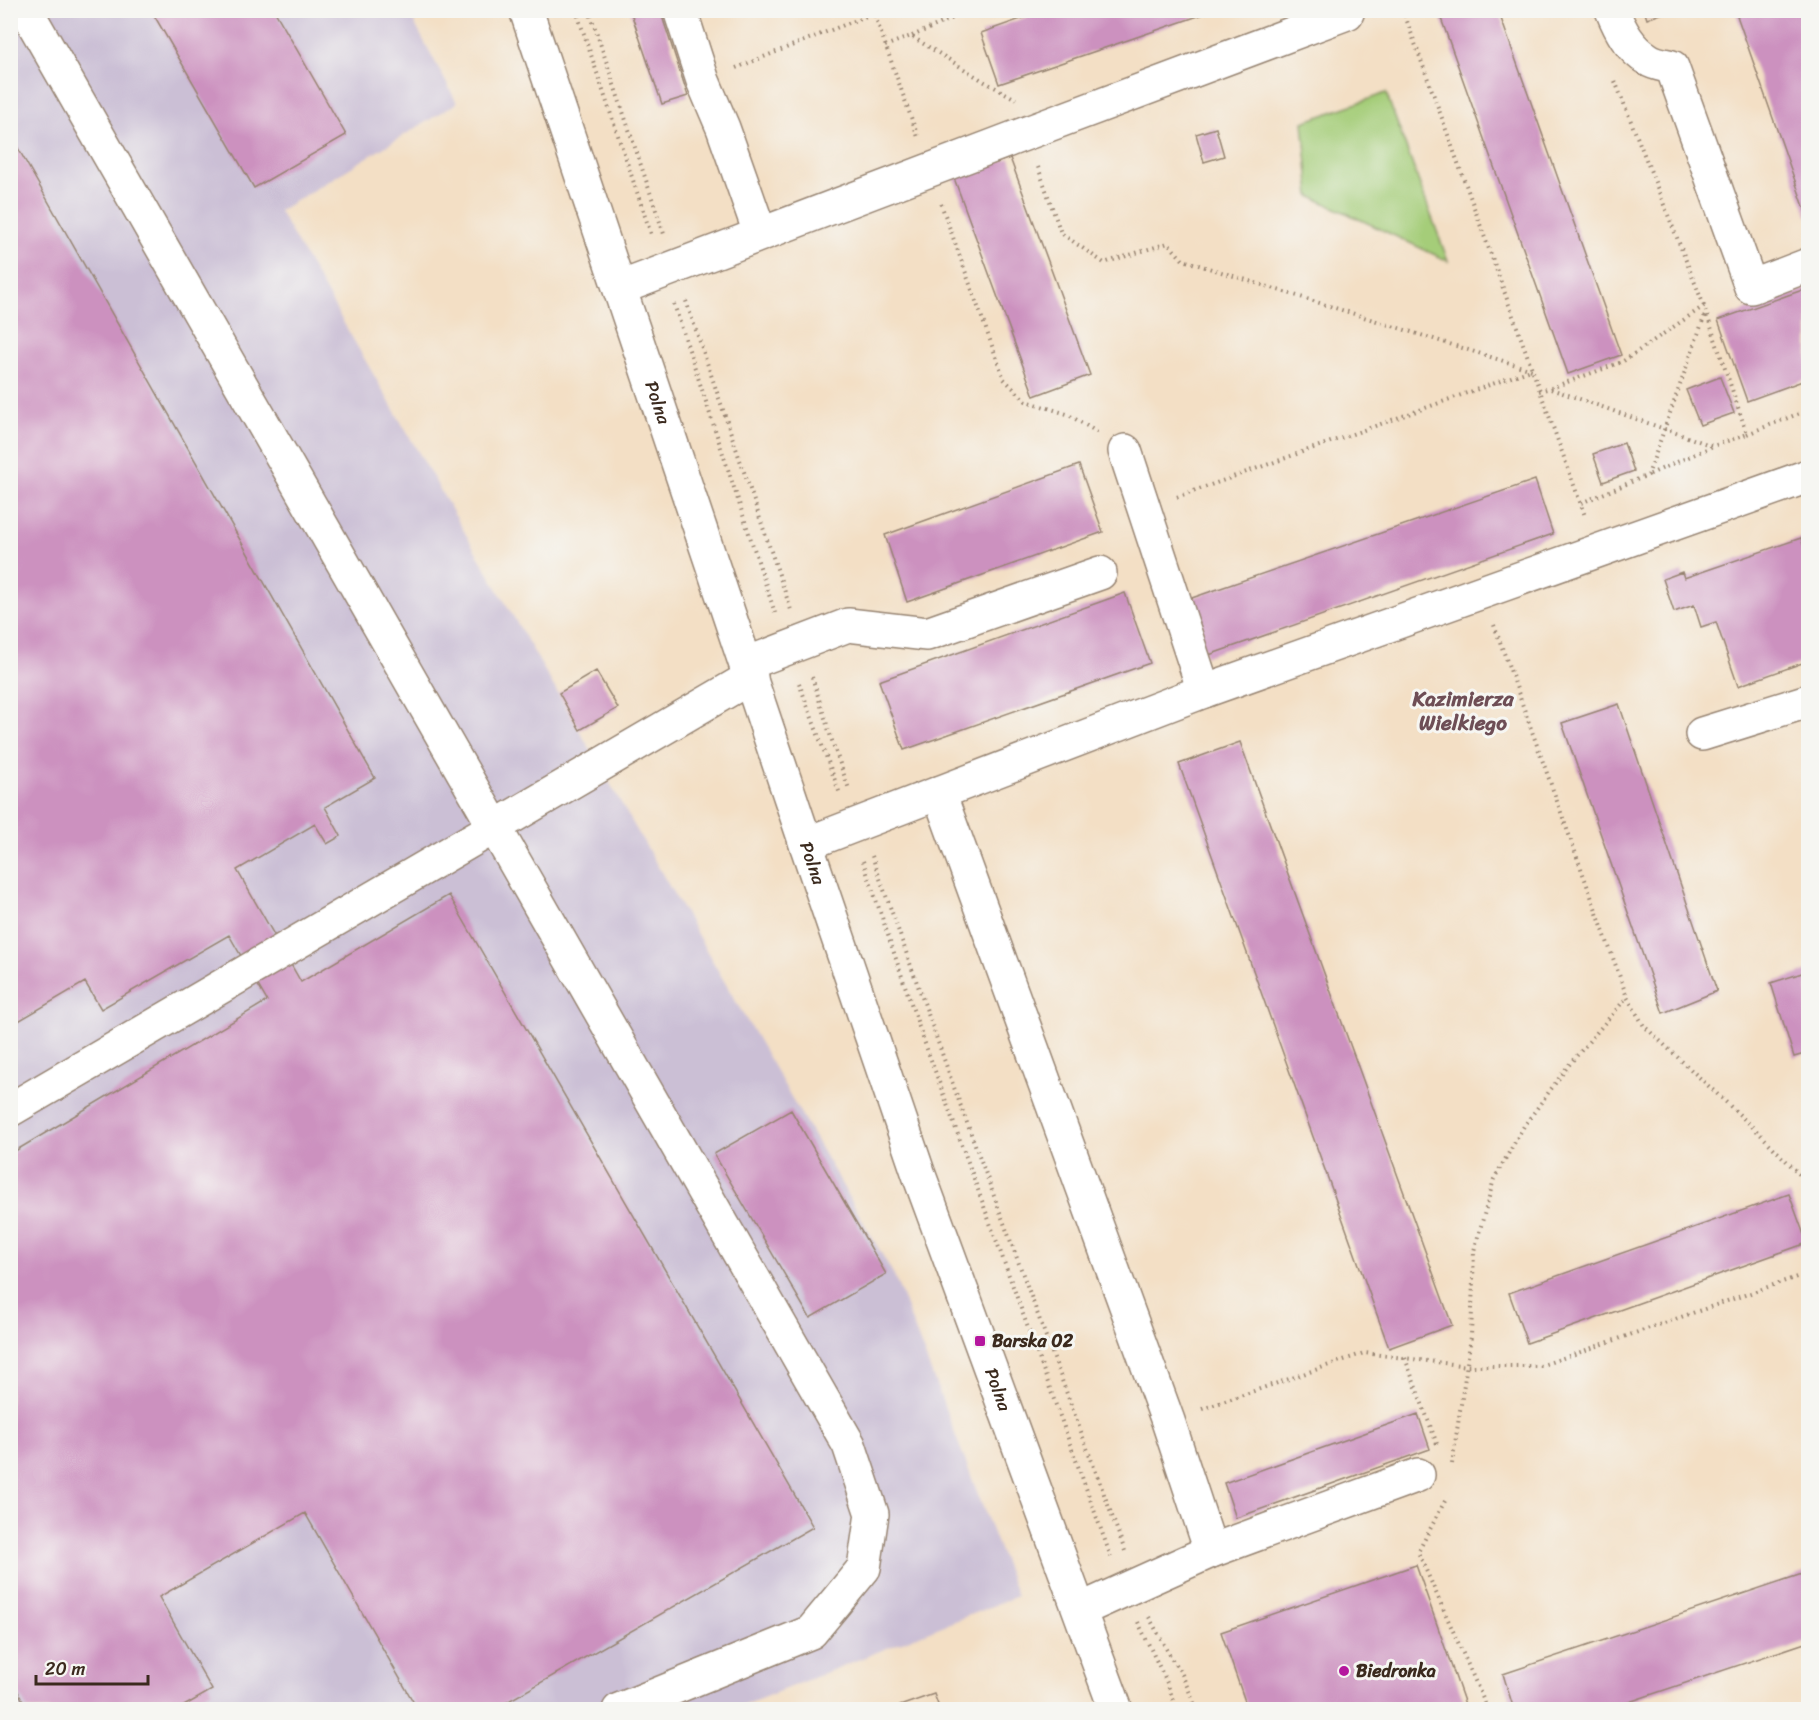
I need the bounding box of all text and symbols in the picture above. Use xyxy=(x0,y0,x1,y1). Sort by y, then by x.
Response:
street label: Polna xyxy=(636,377,680,429)
district label: Kazimierza Wielkiego xyxy=(1412,680,1515,742)
street label: Polna xyxy=(790,837,835,890)
place label: Barska 02 xyxy=(992,1325,1074,1357)
marker: Barska 02 xyxy=(973,1334,987,1348)
street label: Polna xyxy=(975,1363,1021,1416)
scale bar xyxy=(36,1648,148,1686)
text: 20 m xyxy=(45,1653,85,1685)
place label: Biedronka xyxy=(1356,1655,1436,1687)
marker: Biedronka xyxy=(1337,1664,1351,1678)

